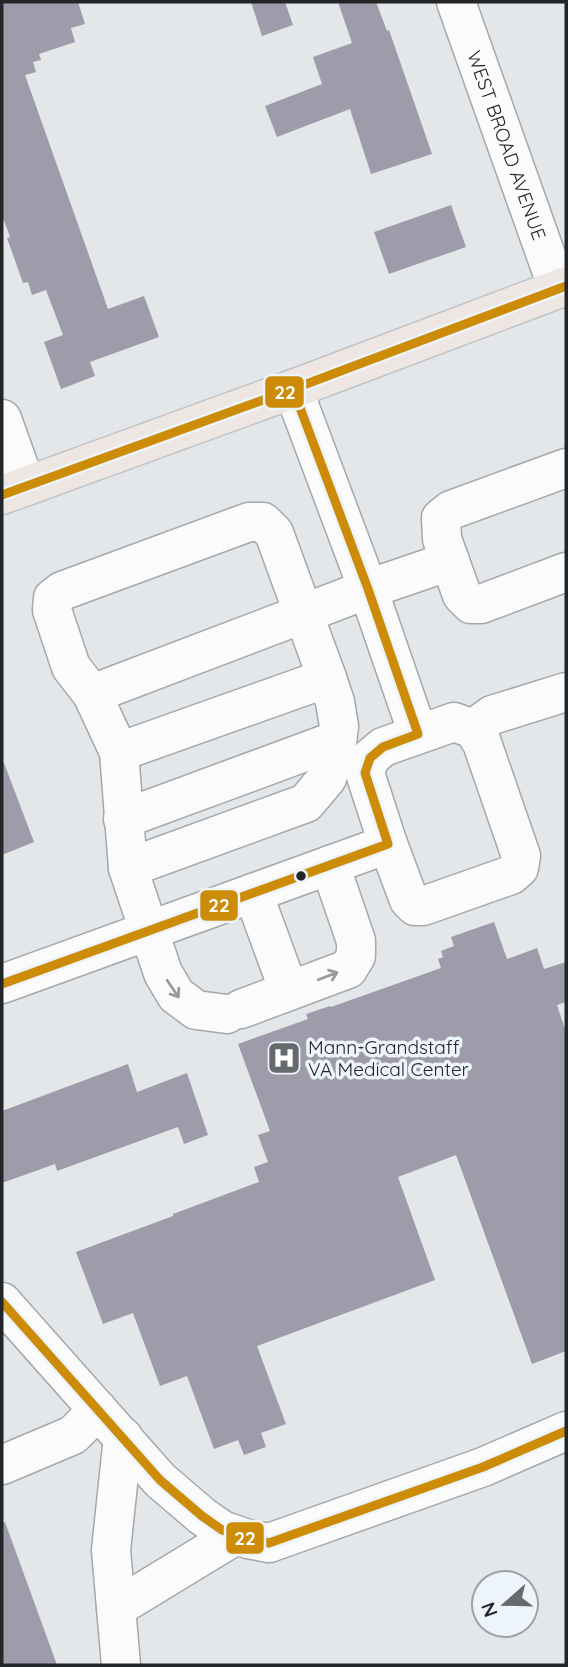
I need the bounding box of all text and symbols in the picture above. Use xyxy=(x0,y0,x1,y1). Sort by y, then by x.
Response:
street label: WEST BROAD AVENUE xyxy=(462,47,552,243)
line badge: 22 xyxy=(264,375,305,409)
text: 22 xyxy=(274,380,296,404)
unlabelled marker xyxy=(294,869,308,883)
line badge: 22 xyxy=(199,889,239,922)
text: 22 xyxy=(208,893,230,917)
one-way arrow xyxy=(317,969,338,982)
one-way arrow xyxy=(166,979,180,998)
place label: Mann-Grandstaff VA Medical Center xyxy=(308,1035,470,1081)
hospital icon: Mann-Grandstaff VA Medical Center xyxy=(265,1039,303,1077)
line badge: 22 xyxy=(225,1521,265,1555)
text: 22 xyxy=(234,1526,256,1550)
north arrow xyxy=(470,1569,540,1639)
text: N xyxy=(475,1599,503,1620)

